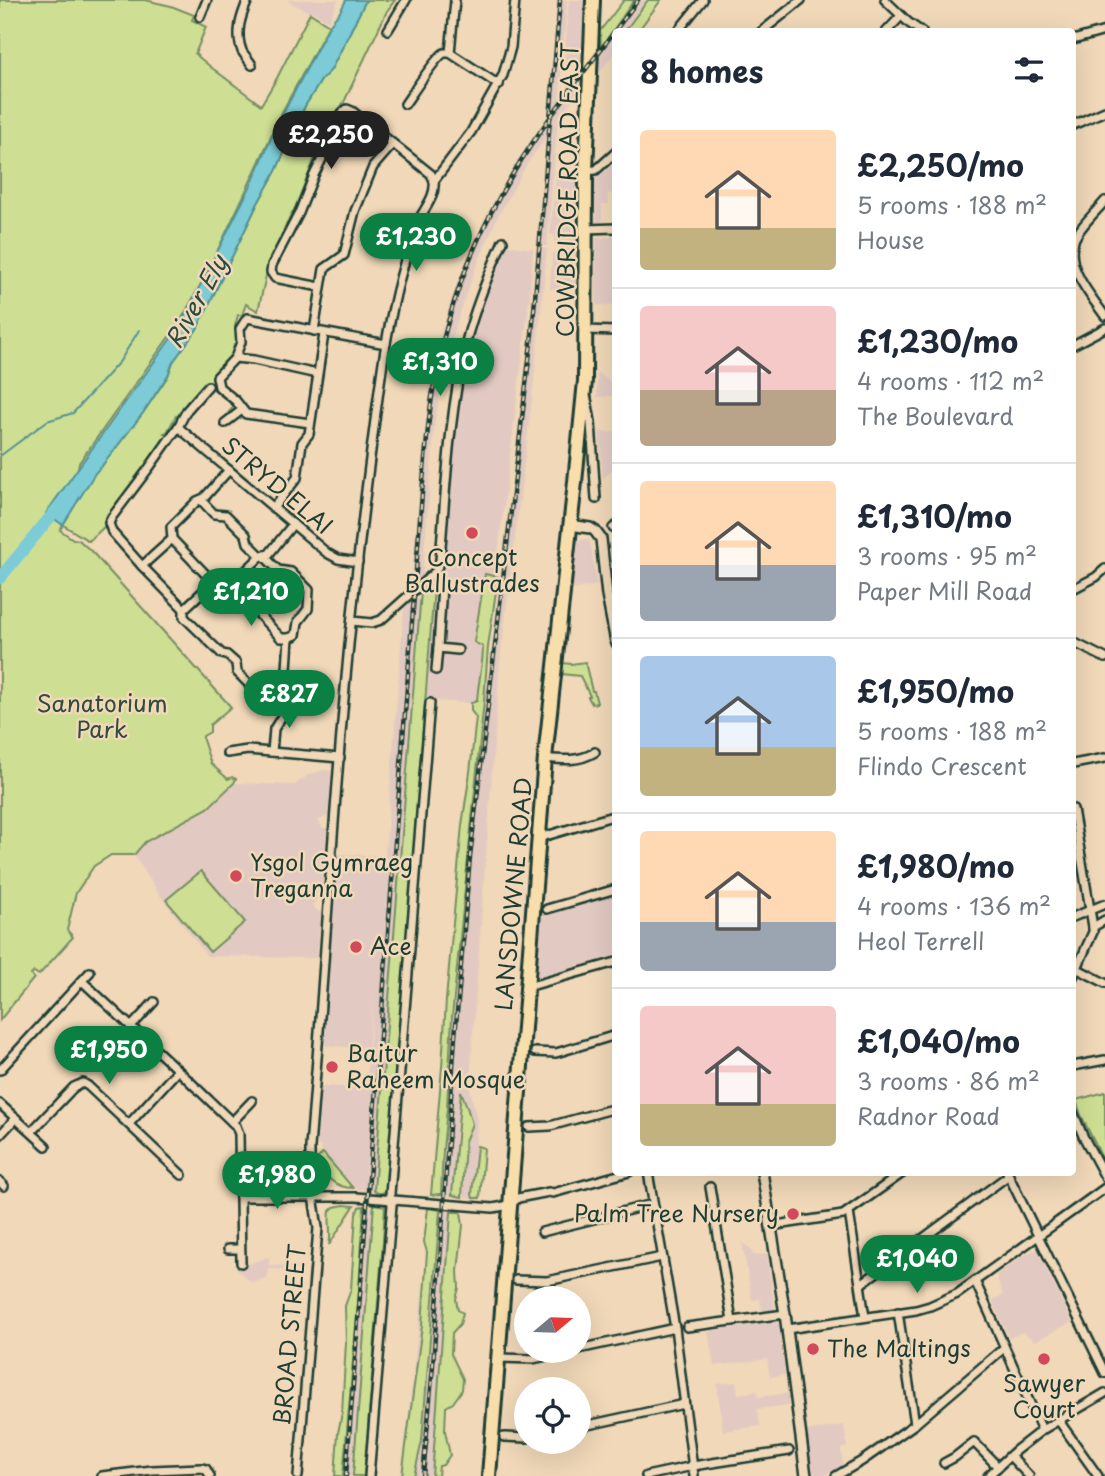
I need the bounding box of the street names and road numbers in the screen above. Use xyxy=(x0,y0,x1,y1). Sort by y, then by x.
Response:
street label: COWBRIDGE ROAD EAST xyxy=(546,42,587,338)
street label: STRYD ELAI xyxy=(215,428,341,542)
street label: LANSDOWNE ROAD xyxy=(485,776,540,1012)
street label: BROAD STREET xyxy=(263,1242,314,1427)

